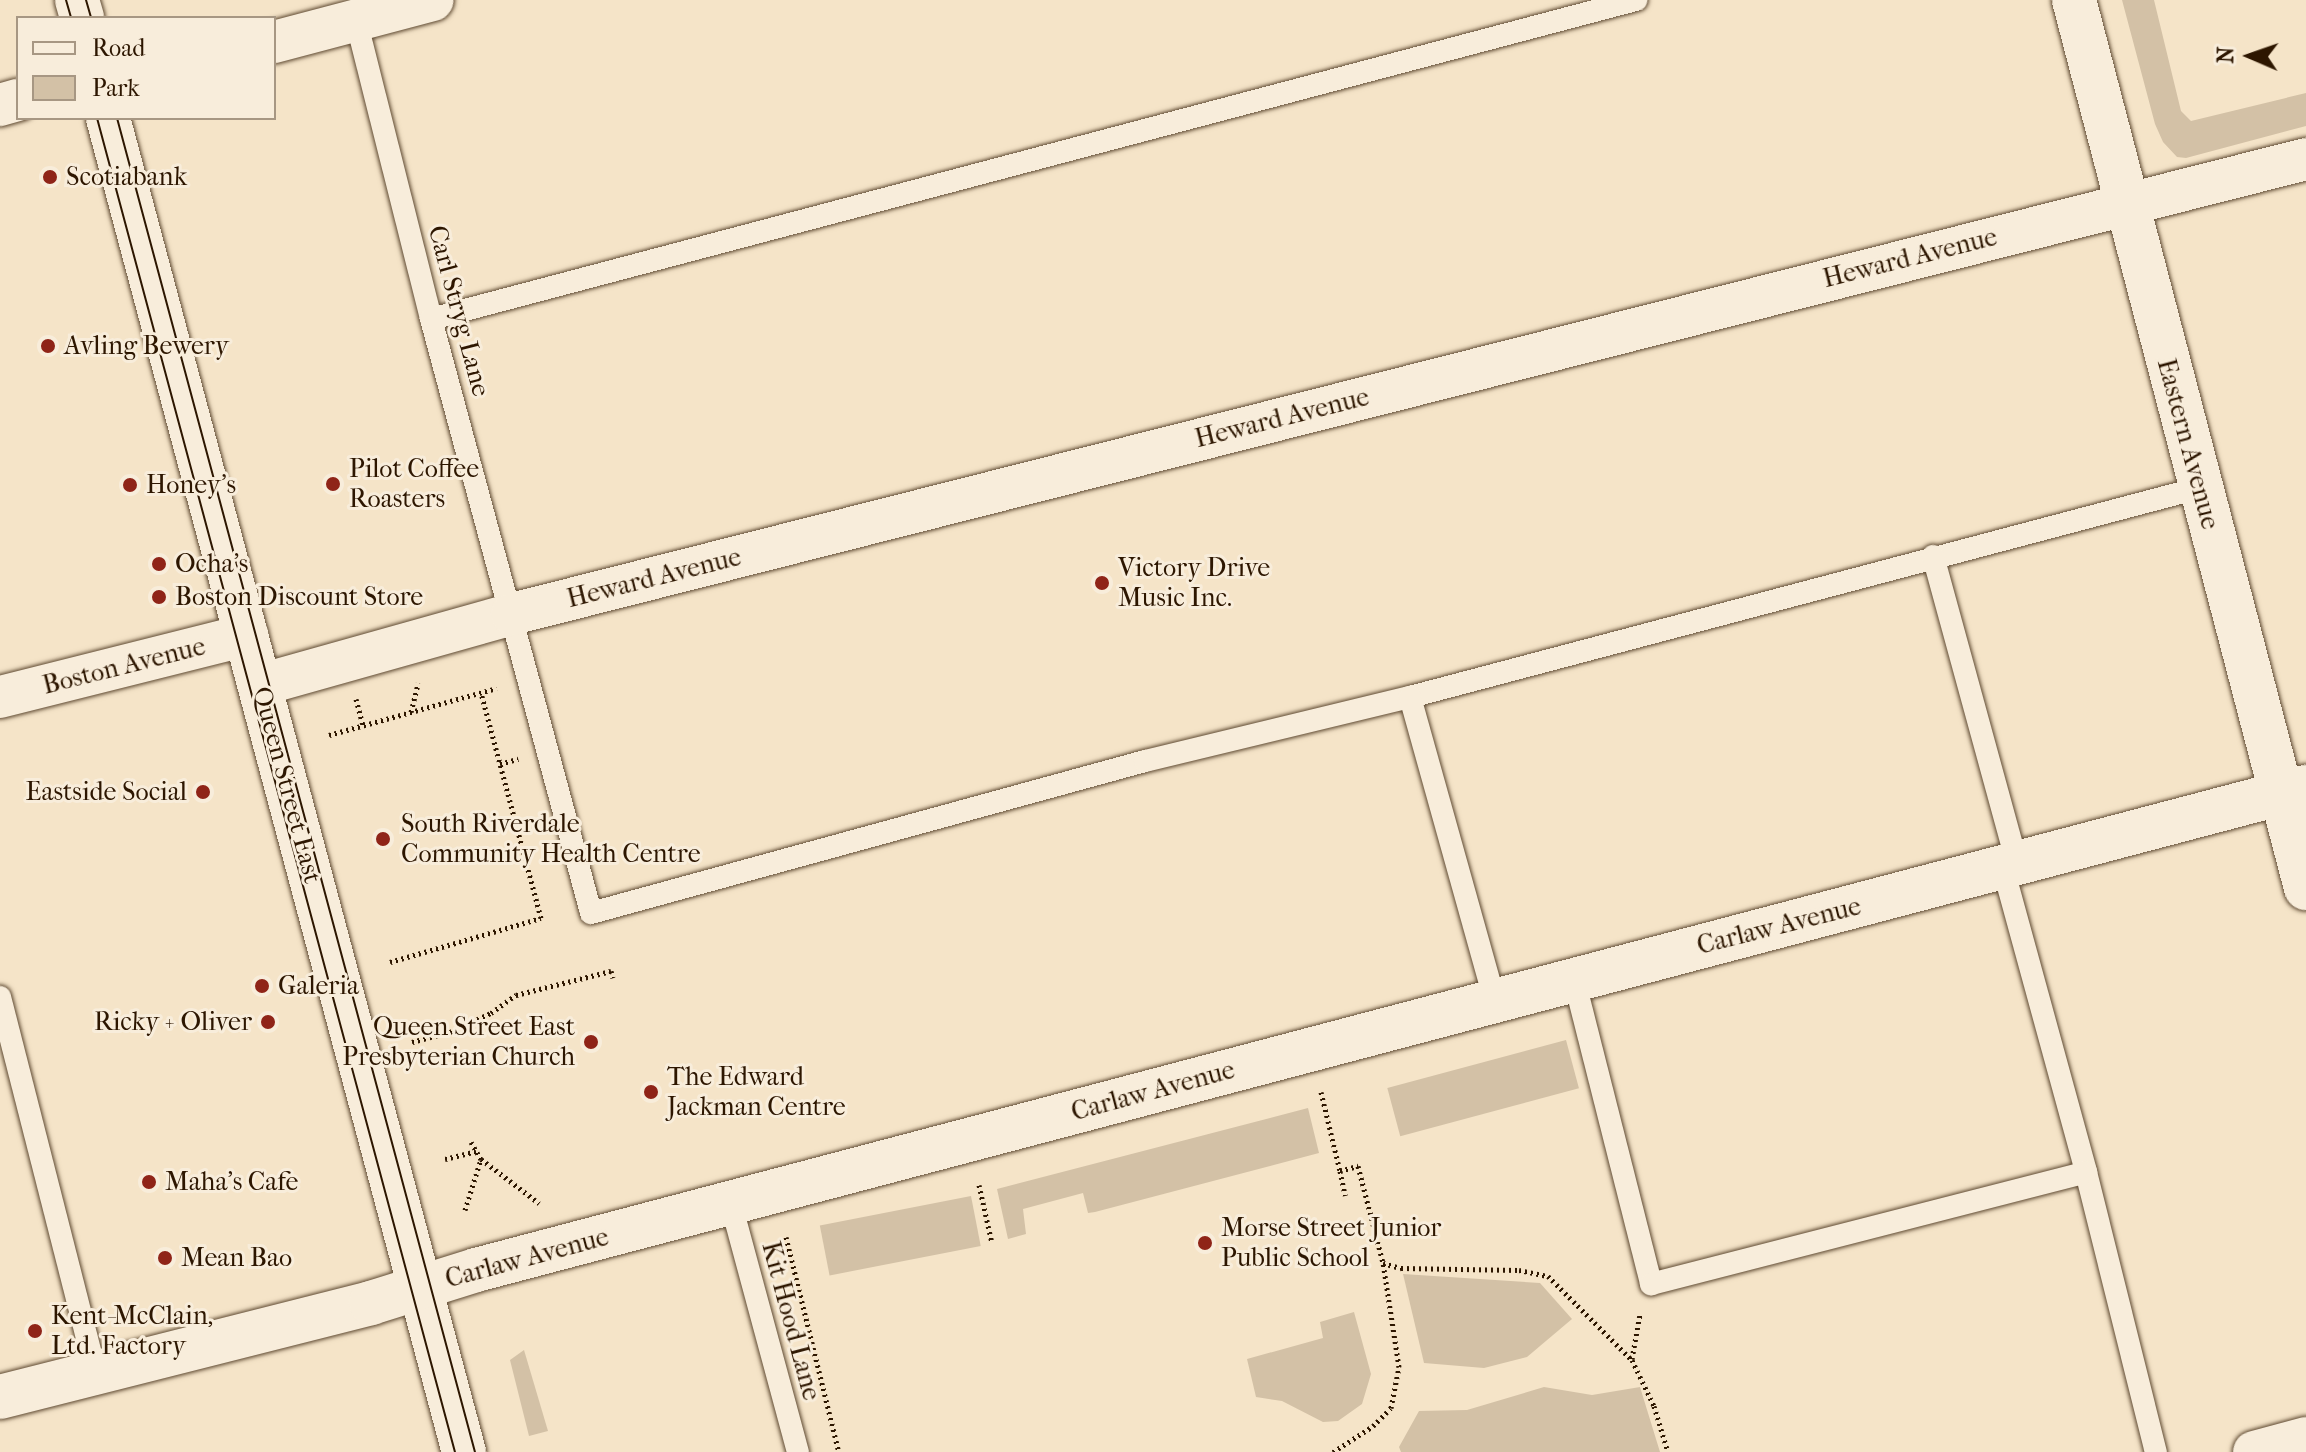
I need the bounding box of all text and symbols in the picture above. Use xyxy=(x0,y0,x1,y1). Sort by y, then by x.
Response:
legend xyxy=(16,16,276,120)
north arrow xyxy=(2210,16,2290,96)
text: Road xyxy=(92,34,145,62)
text: N xyxy=(2213,46,2239,64)
text: Park xyxy=(92,74,140,102)
place label: Scotiabank xyxy=(66,161,187,193)
marker: Scotiabank xyxy=(41,168,59,186)
street label: Heward Avenue xyxy=(1820,221,2000,295)
street label: Carl Stryg Lane xyxy=(421,222,497,400)
place label: Avling Bewery xyxy=(64,330,229,362)
marker: Avling Bewery xyxy=(39,337,57,355)
street label: Eastern Avenue xyxy=(2150,355,2226,533)
street label: Heward Avenue xyxy=(1192,381,1372,455)
place label: Pilot Coffee Roasters xyxy=(349,453,479,514)
place label: Honey's xyxy=(146,469,236,501)
marker: Pilot Coffee Roasters xyxy=(324,475,342,493)
marker: Honey's xyxy=(121,476,139,494)
street label: Heward Avenue xyxy=(564,541,744,615)
place label: Ocha's xyxy=(175,548,248,580)
place label: Victory Drive Music Inc. xyxy=(1118,552,1270,614)
marker: Ocha's xyxy=(150,555,168,573)
marker: Victory Drive Music Inc. xyxy=(1093,574,1111,592)
place label: Boston Discount Store xyxy=(175,581,423,613)
marker: Boston Discount Store xyxy=(150,588,168,606)
street label: Boston Avenue xyxy=(39,631,209,701)
street label: Queen Street East xyxy=(246,683,328,887)
place label: Eastside Social xyxy=(26,776,187,808)
marker: Eastside Social xyxy=(194,783,212,801)
place label: South Riverdale Community Health Centre xyxy=(401,808,701,870)
marker: South Riverdale Community Health Centre xyxy=(372,828,394,850)
street label: Carlaw Avenue xyxy=(1694,891,1864,961)
place label: Galeria xyxy=(278,970,359,1002)
marker: Galeria xyxy=(253,977,271,995)
place label: Ricky + Oliver xyxy=(94,1006,252,1038)
place label: Queen Street East Presbyterian Church xyxy=(342,1011,575,1072)
marker: Ricky + Oliver xyxy=(259,1013,277,1031)
marker: Queen Street East Presbyterian Church xyxy=(582,1033,600,1051)
street label: Carlaw Avenue xyxy=(1068,1054,1238,1128)
place label: The Edward Jackman Centre xyxy=(667,1061,846,1122)
marker: The Edward Jackman Centre xyxy=(642,1083,660,1101)
place label: Maha’s Cafe xyxy=(165,1166,298,1198)
marker: Maha’s Cafe xyxy=(140,1173,158,1191)
place label: Morse Street Junior Public School xyxy=(1221,1212,1441,1274)
street label: Carlaw Avenue xyxy=(442,1221,612,1295)
marker: Morse Street Junior Public School xyxy=(1196,1234,1214,1252)
street label: Kit Hood Lane xyxy=(755,1238,827,1404)
place label: Mean Bao xyxy=(181,1242,292,1274)
marker: Mean Bao xyxy=(156,1249,174,1267)
place label: Kent-McClain, Ltd. Factory xyxy=(51,1300,213,1362)
marker: Kent-McClain, Ltd. Factory xyxy=(26,1322,44,1340)

